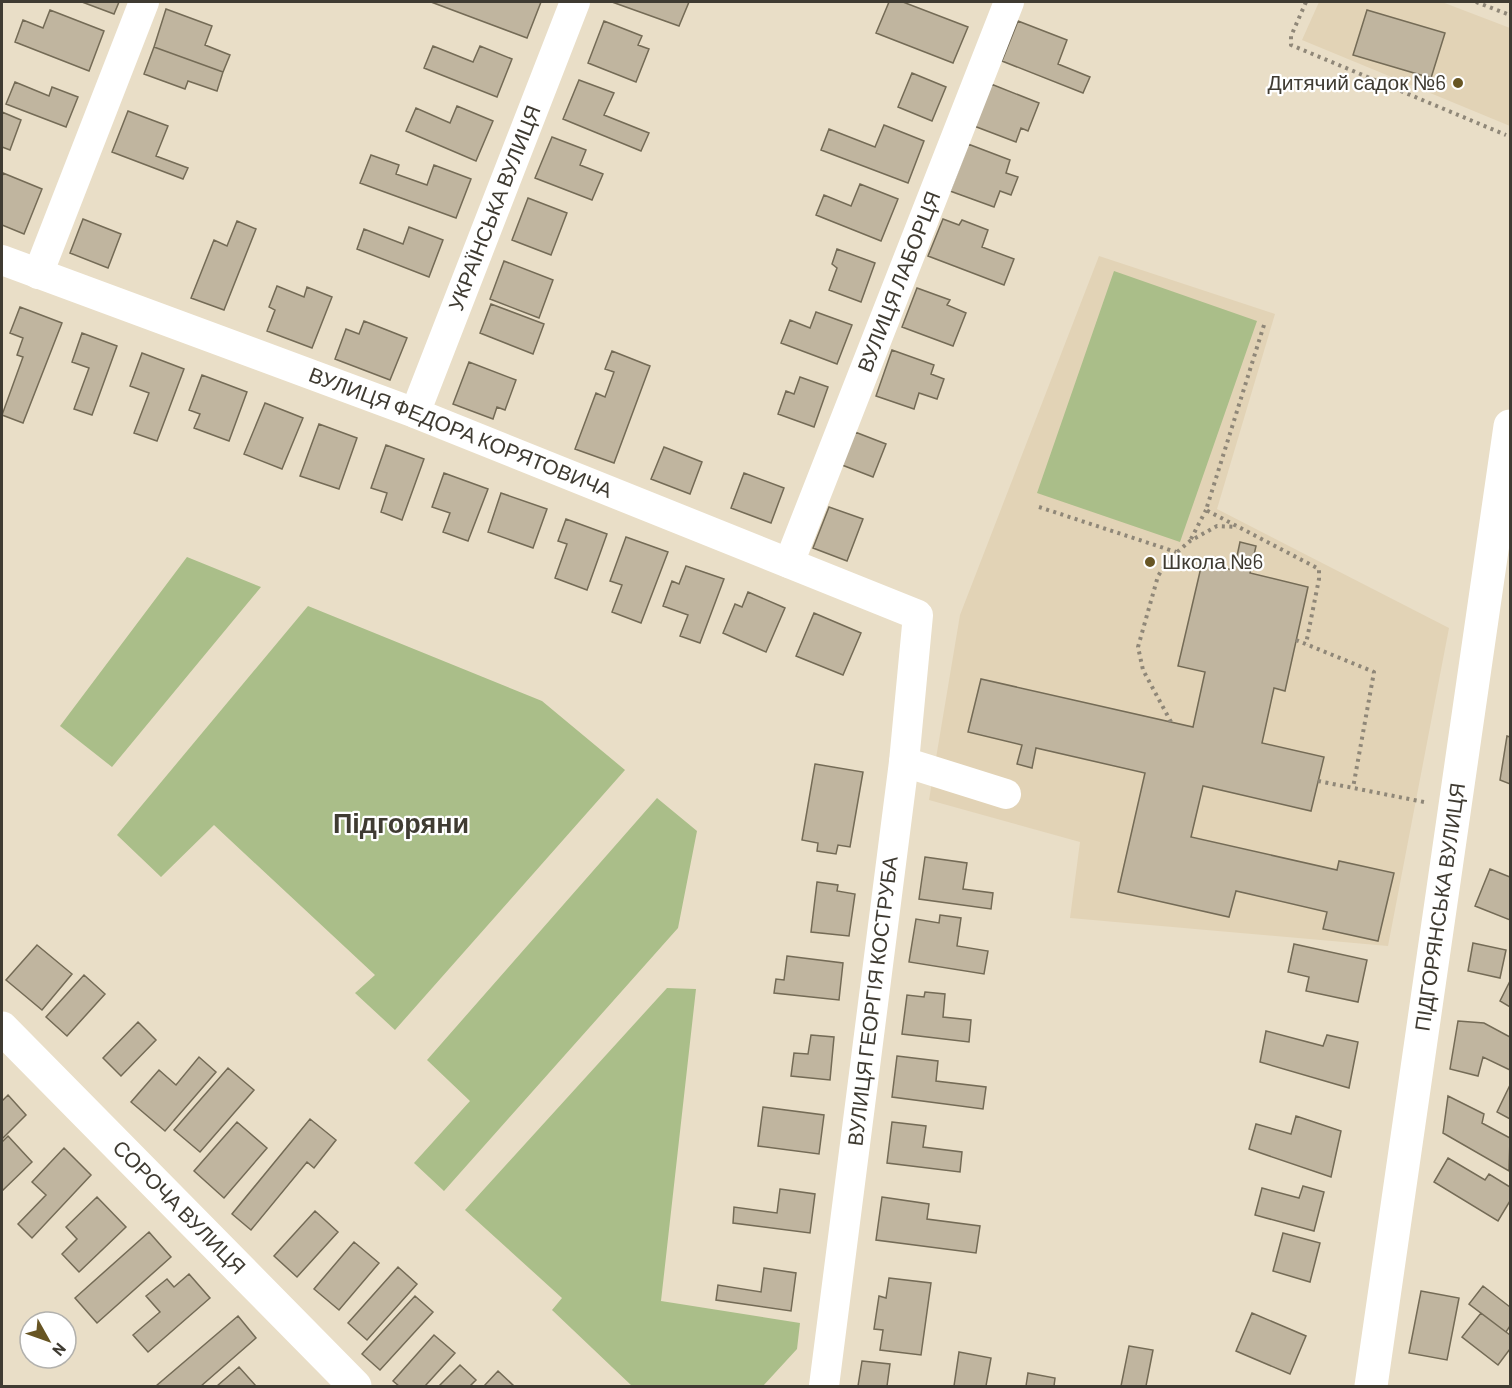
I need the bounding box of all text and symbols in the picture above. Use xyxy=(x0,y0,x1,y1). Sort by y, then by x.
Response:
place label: Дитячий садок №6 xyxy=(1268,69,1446,94)
marker: Дитячий садок №6 xyxy=(1451,76,1465,90)
street label: УКРАЇНСЬКА ВУЛИЦЯ xyxy=(442,101,545,314)
street label: ВУЛИЦЯ ЛАБОРЦЯ xyxy=(851,187,945,375)
street label: ВУЛИЦЯ ФЕДОРА КОРЯТОВИЧА xyxy=(306,361,616,502)
place label: Школа №6 xyxy=(1162,548,1263,573)
marker: Школа №6 xyxy=(1143,555,1157,569)
street label: ПІДГОРЯНСЬКА ВУЛИЦЯ xyxy=(1409,781,1469,1033)
district label: Підгоряни xyxy=(333,806,469,839)
street label: ВУЛИЦЯ ГЕОРГІЯ КОСТРУБА xyxy=(841,854,902,1147)
street label: СОРОЧА ВУЛИЦЯ xyxy=(109,1134,251,1279)
north arrow xyxy=(18,1310,78,1370)
text: N xyxy=(49,1340,71,1360)

